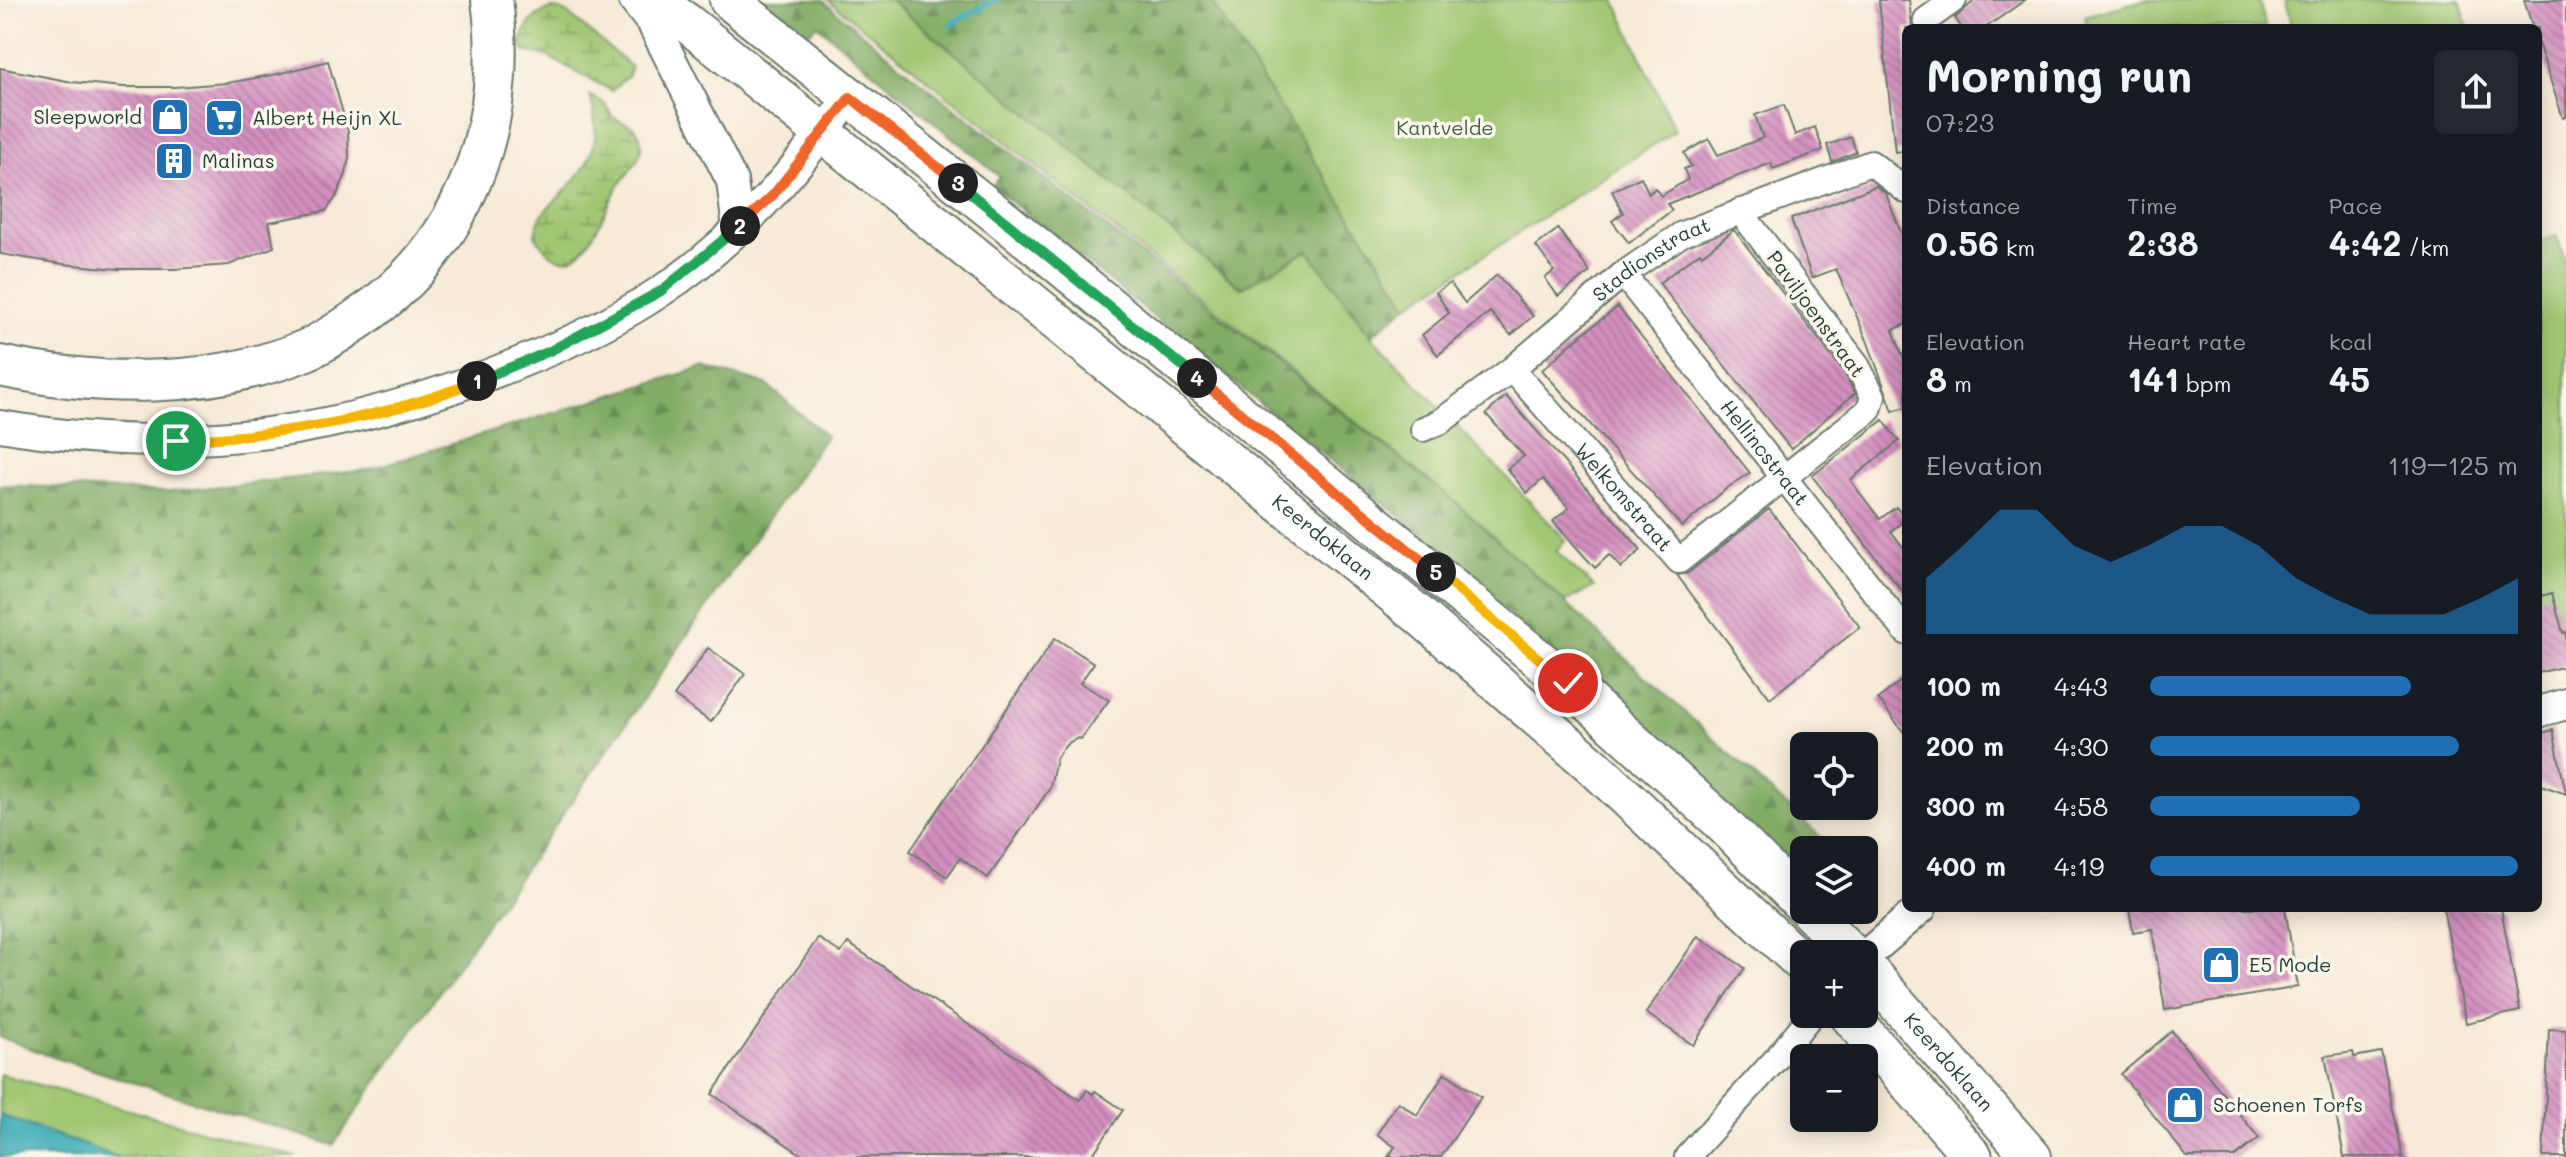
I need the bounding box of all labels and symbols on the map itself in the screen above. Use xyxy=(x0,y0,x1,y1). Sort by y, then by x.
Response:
shop icon: Sleepworld xyxy=(149,96,191,138)
supermarket icon: Albert Heijn XL xyxy=(203,97,245,139)
place label: Sleepworld xyxy=(34,103,142,129)
place label: Albert Heijn XL xyxy=(252,104,402,130)
park label: Kantvelde xyxy=(1396,114,1494,140)
building icon: Malinas xyxy=(153,140,195,182)
place label: Malinas xyxy=(202,147,275,173)
pin: 3 xyxy=(938,163,978,203)
pin: 2 xyxy=(720,206,760,246)
street label: Stadionstraat xyxy=(1586,211,1714,307)
street label: Paviljoenstraat xyxy=(1762,245,1872,382)
pin: 4 xyxy=(1177,358,1217,398)
pin: 1 xyxy=(457,361,497,401)
street label: Hellincstraat xyxy=(1715,394,1815,511)
pin xyxy=(142,407,210,475)
street label: Welkomstraat xyxy=(1570,437,1679,556)
street label: Keerdoklaan xyxy=(1267,488,1380,585)
pin: 5 xyxy=(1416,552,1456,592)
pin xyxy=(1534,649,1602,717)
shop icon: E5 Mode xyxy=(2200,944,2242,986)
place label: E5 Mode xyxy=(2249,951,2331,977)
street label: Keerdoklaan xyxy=(1899,1007,2000,1116)
shop icon: Schoenen Torfs xyxy=(2164,1084,2206,1126)
place label: Schoenen Torfs xyxy=(2213,1091,2363,1117)

